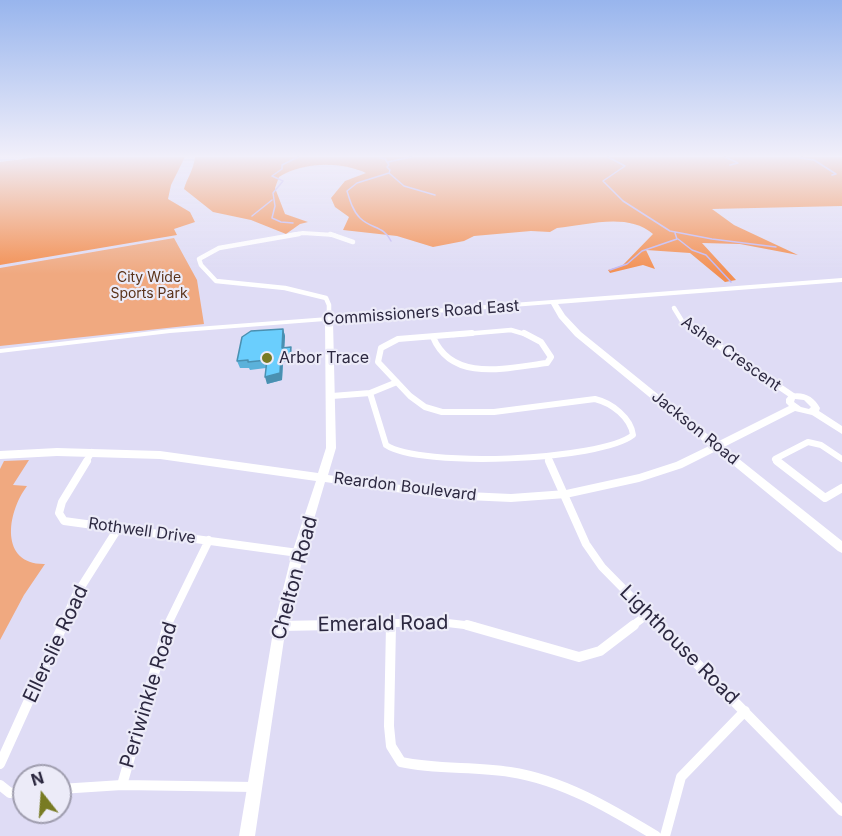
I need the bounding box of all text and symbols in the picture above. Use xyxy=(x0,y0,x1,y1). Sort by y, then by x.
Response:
park label: City Wide Sports Park xyxy=(110,270,188,302)
street label: Commissioners Road East xyxy=(322,297,520,329)
street label: Asher Crescent xyxy=(678,313,784,395)
place label: Arbor Trace xyxy=(279,348,369,368)
marker: Arbor Trace xyxy=(260,351,274,365)
street label: Jackson Road xyxy=(648,387,742,469)
street label: Reardon Boulevard xyxy=(333,469,477,505)
street label: Chelton Road xyxy=(267,513,323,643)
street label: Rothwell Drive xyxy=(87,514,197,548)
street label: Lighthouse Road xyxy=(614,580,744,710)
street label: Ellerslie Road xyxy=(18,582,94,706)
street label: Emerald Road xyxy=(317,611,449,637)
street label: Periwinkle Road xyxy=(115,619,183,771)
north arrow xyxy=(12,764,72,824)
text: N xyxy=(29,767,46,790)

